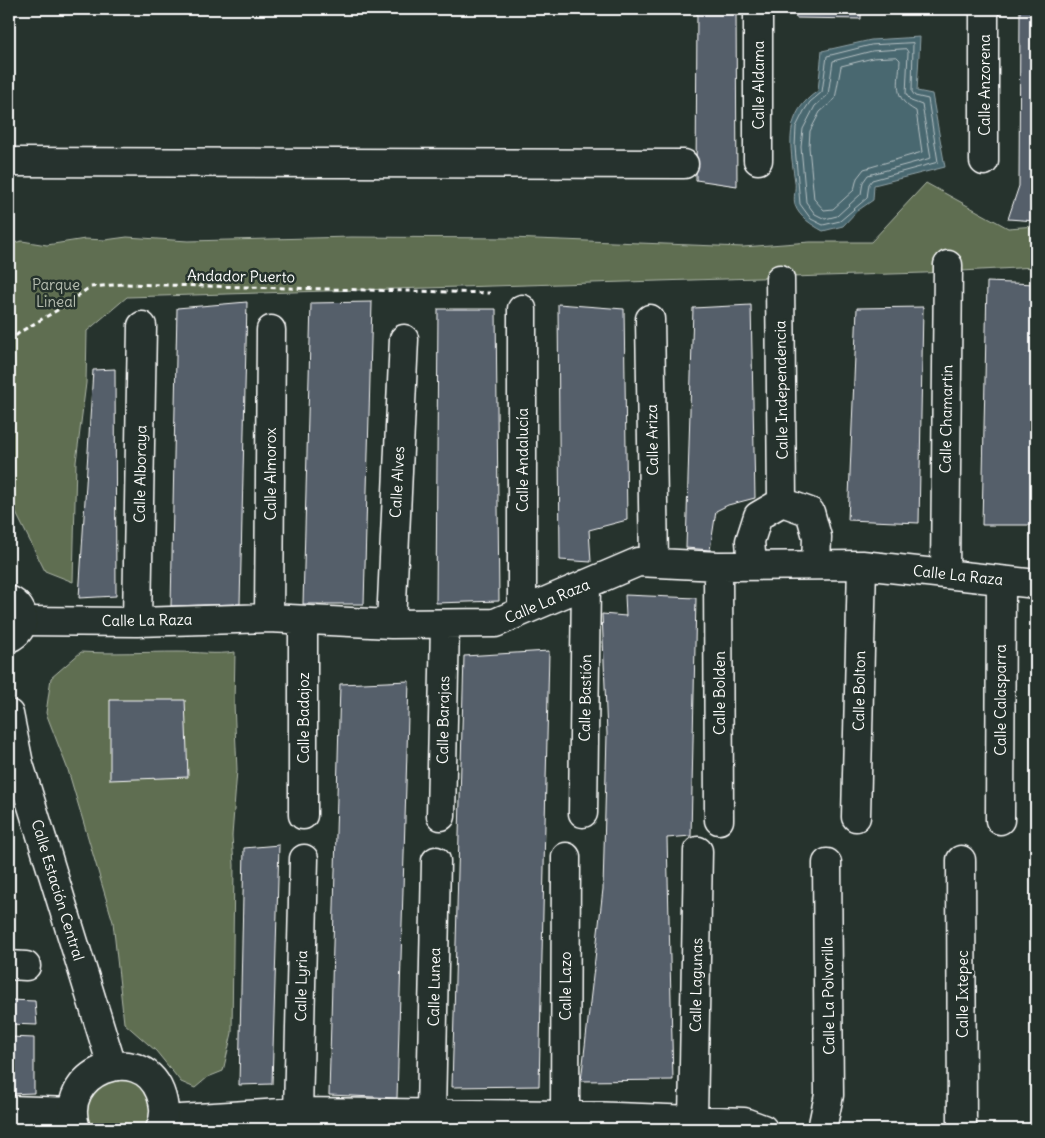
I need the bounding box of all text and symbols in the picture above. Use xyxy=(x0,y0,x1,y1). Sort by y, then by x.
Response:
street label: Calle Anzorena xyxy=(975,34,994,136)
street label: Calle Aldama xyxy=(749,40,768,129)
street label: Andador Puerto xyxy=(187,266,295,286)
park label: Parque Lineal xyxy=(32,275,80,311)
street label: Calle Independencia xyxy=(770,320,792,460)
street label: Calle Chamartin xyxy=(936,364,956,474)
street label: Calle Ariza xyxy=(642,404,662,476)
street label: Calle Andalucía xyxy=(513,408,532,512)
street label: Calle Alboraya xyxy=(130,424,150,523)
street label: Calle Almorox xyxy=(261,427,280,520)
street label: Calle Alves xyxy=(386,445,408,518)
street label: Calle La Raza xyxy=(912,561,1004,589)
street label: Calle La Raza xyxy=(502,574,593,627)
street label: Calle La Raza xyxy=(102,610,193,630)
street label: Calle Calasparra xyxy=(991,644,1010,756)
street label: Calle Bolton xyxy=(849,650,869,731)
street label: Calle Bolden xyxy=(710,651,729,735)
street label: Calle Bastión xyxy=(575,654,595,742)
street label: Calle Badajoz xyxy=(294,672,313,764)
street label: Calle Barajas xyxy=(433,676,453,764)
street label: Calle Estación Central xyxy=(27,817,89,963)
street label: Calle La Polvorilla xyxy=(817,936,839,1055)
street label: Calle Lagunas xyxy=(686,937,706,1032)
street label: Calle Lunea xyxy=(424,947,444,1027)
street label: Calle Lyria xyxy=(291,950,311,1022)
street label: Calle Ixtepec xyxy=(953,950,972,1038)
street label: Calle Lazo xyxy=(556,952,575,1020)

